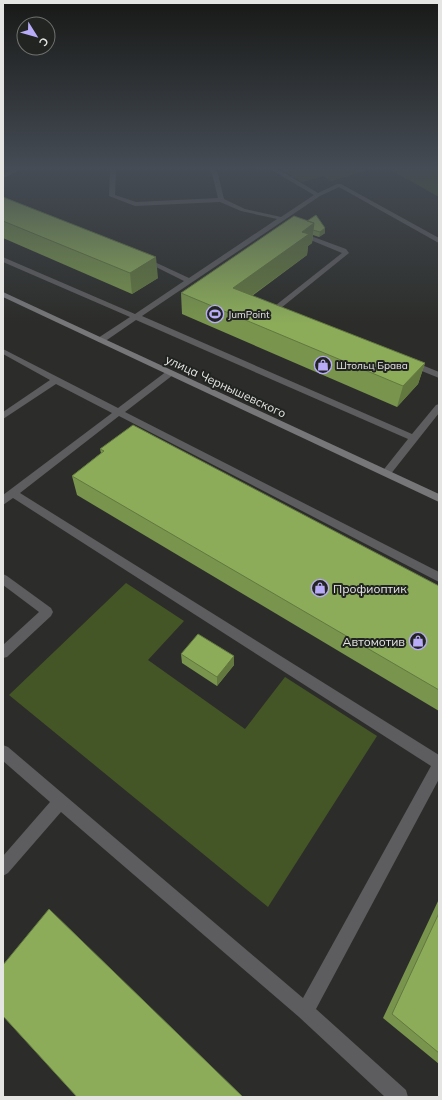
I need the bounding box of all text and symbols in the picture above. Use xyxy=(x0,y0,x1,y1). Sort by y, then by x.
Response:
north arrow xyxy=(16,16,56,56)
text: С xyxy=(36,35,52,50)
sports icon: JumPoint xyxy=(205,304,225,324)
place label: JumPoint xyxy=(228,308,270,321)
street label: улица Чернышевского xyxy=(163,351,289,421)
shop icon: Штольц Брава xyxy=(313,355,333,375)
place label: Штольц Брава xyxy=(336,359,408,372)
shop icon: Профиоптик xyxy=(310,578,330,598)
place label: Профиоптик xyxy=(333,581,407,596)
shop icon: Автомотив xyxy=(408,631,428,651)
place label: Автомотив xyxy=(343,634,405,649)

